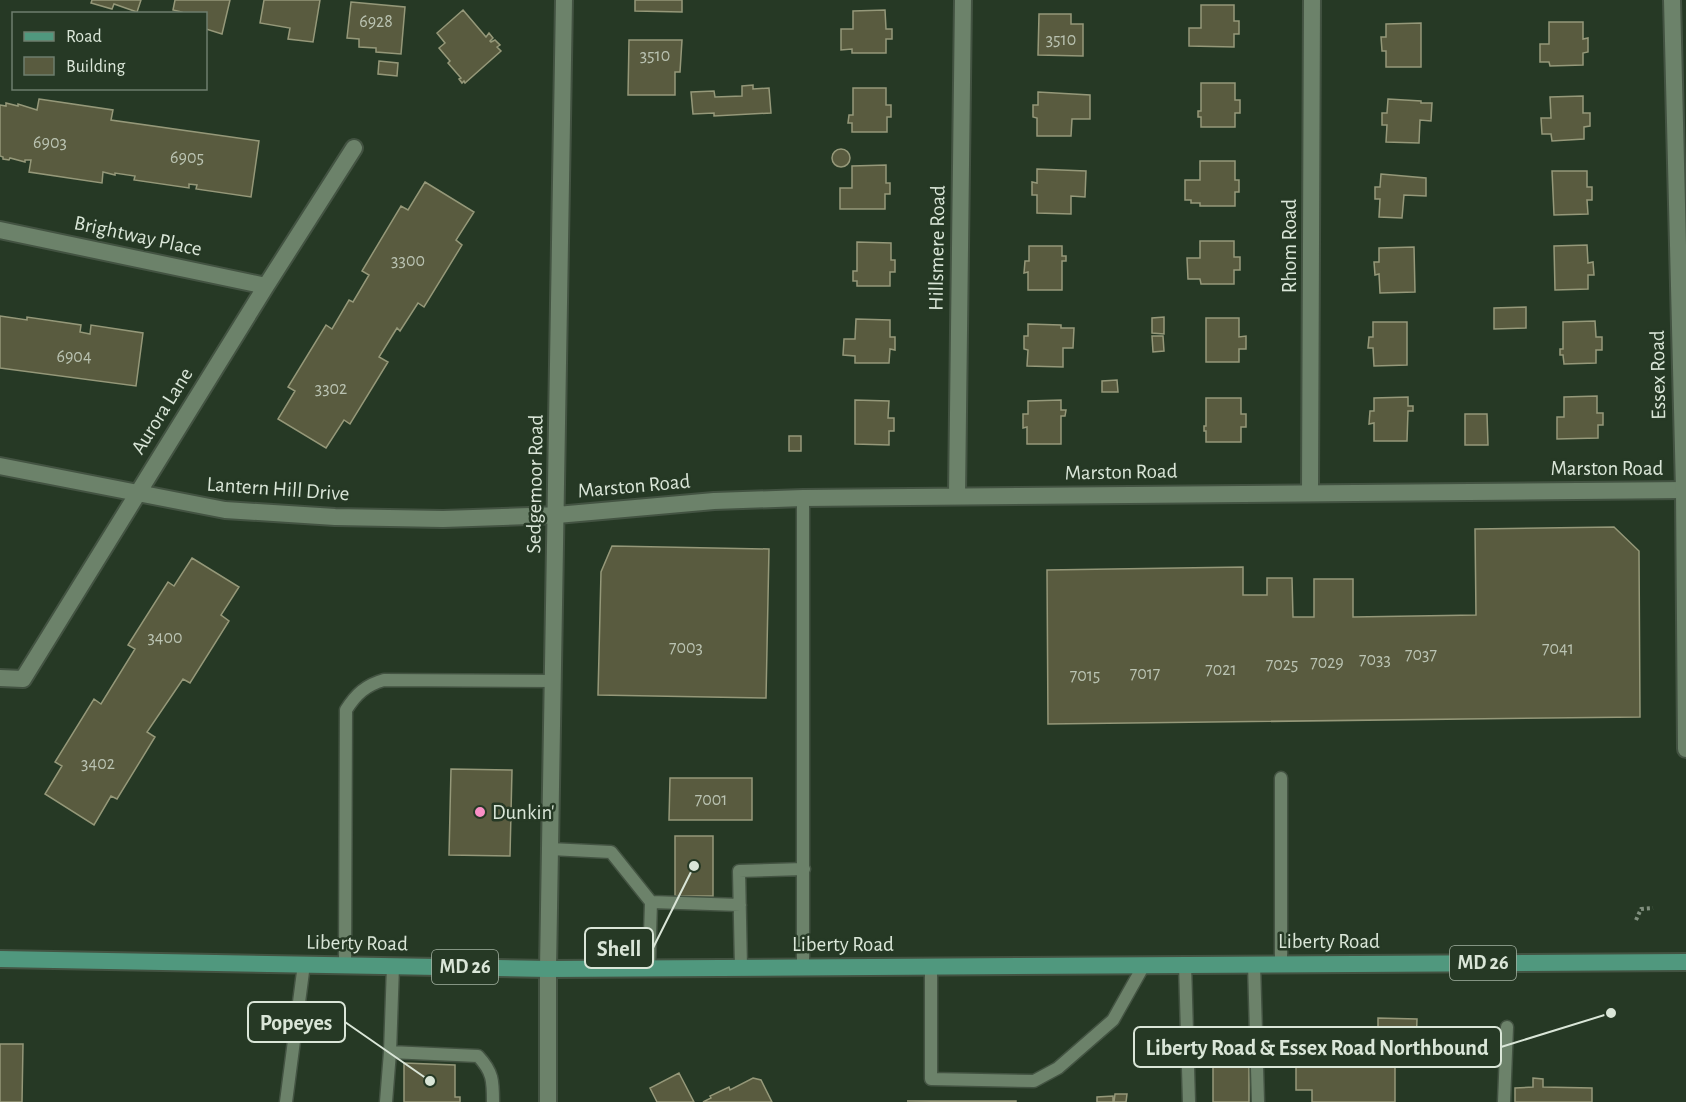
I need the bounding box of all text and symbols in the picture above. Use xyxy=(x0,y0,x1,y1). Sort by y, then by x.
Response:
legend xyxy=(12,12,207,90)
house number: 6928 xyxy=(359,13,393,31)
text: Road xyxy=(66,28,102,46)
house number: 3510 xyxy=(1046,31,1076,49)
house number: 3510 xyxy=(640,47,670,65)
text: Building xyxy=(66,58,126,76)
house number: 6903 xyxy=(33,134,67,152)
house number: 6905 xyxy=(170,149,204,167)
street label: Hillsmere Road xyxy=(925,185,949,311)
street label: Rhom Road xyxy=(1279,199,1300,293)
street label: Brightway Place xyxy=(72,212,204,260)
house number: 3300 xyxy=(391,252,425,270)
street label: Essex Road xyxy=(1647,330,1669,420)
house number: 6904 xyxy=(56,348,92,366)
street label: Aurora Lane xyxy=(127,364,197,458)
house number: 3302 xyxy=(315,380,347,398)
street label: Sedgemoor Road xyxy=(523,414,547,554)
street label: Marston Road xyxy=(1551,458,1664,479)
street label: Marston Road xyxy=(1064,461,1178,483)
street label: Marston Road xyxy=(577,471,691,501)
street label: Lantern Hill Drive xyxy=(206,474,350,504)
house number: 3400 xyxy=(147,629,183,647)
house number: 7003 xyxy=(669,639,703,657)
house number: 7041 xyxy=(1542,640,1574,658)
house number: 7037 xyxy=(1405,646,1437,664)
house number: 7033 xyxy=(1359,651,1391,669)
house number: 7029 xyxy=(1310,654,1344,672)
house number: 7025 xyxy=(1266,656,1298,674)
house number: 7021 xyxy=(1205,661,1237,679)
house number: 7017 xyxy=(1130,665,1160,683)
house number: 7015 xyxy=(1070,667,1100,685)
house number: 3402 xyxy=(81,755,115,773)
house number: 7001 xyxy=(695,791,727,809)
place label: Dunkin' xyxy=(492,802,555,823)
marker: Dunkin' xyxy=(473,805,487,819)
callout: Shell xyxy=(585,928,653,968)
street label: Liberty Road xyxy=(1278,931,1380,952)
street label: Liberty Road xyxy=(306,932,408,954)
street label: Liberty Road xyxy=(792,934,894,955)
text: Shell xyxy=(597,938,641,960)
road number: MD 26 xyxy=(1450,946,1516,980)
road number: MD 26 xyxy=(432,950,498,984)
callout: Popeyes xyxy=(248,1002,345,1042)
text: Popeyes xyxy=(260,1012,332,1035)
callout: Liberty Road & Essex Road Northbound xyxy=(1134,1027,1501,1067)
text: Liberty Road & Essex Road Northbound xyxy=(1145,1037,1489,1060)

